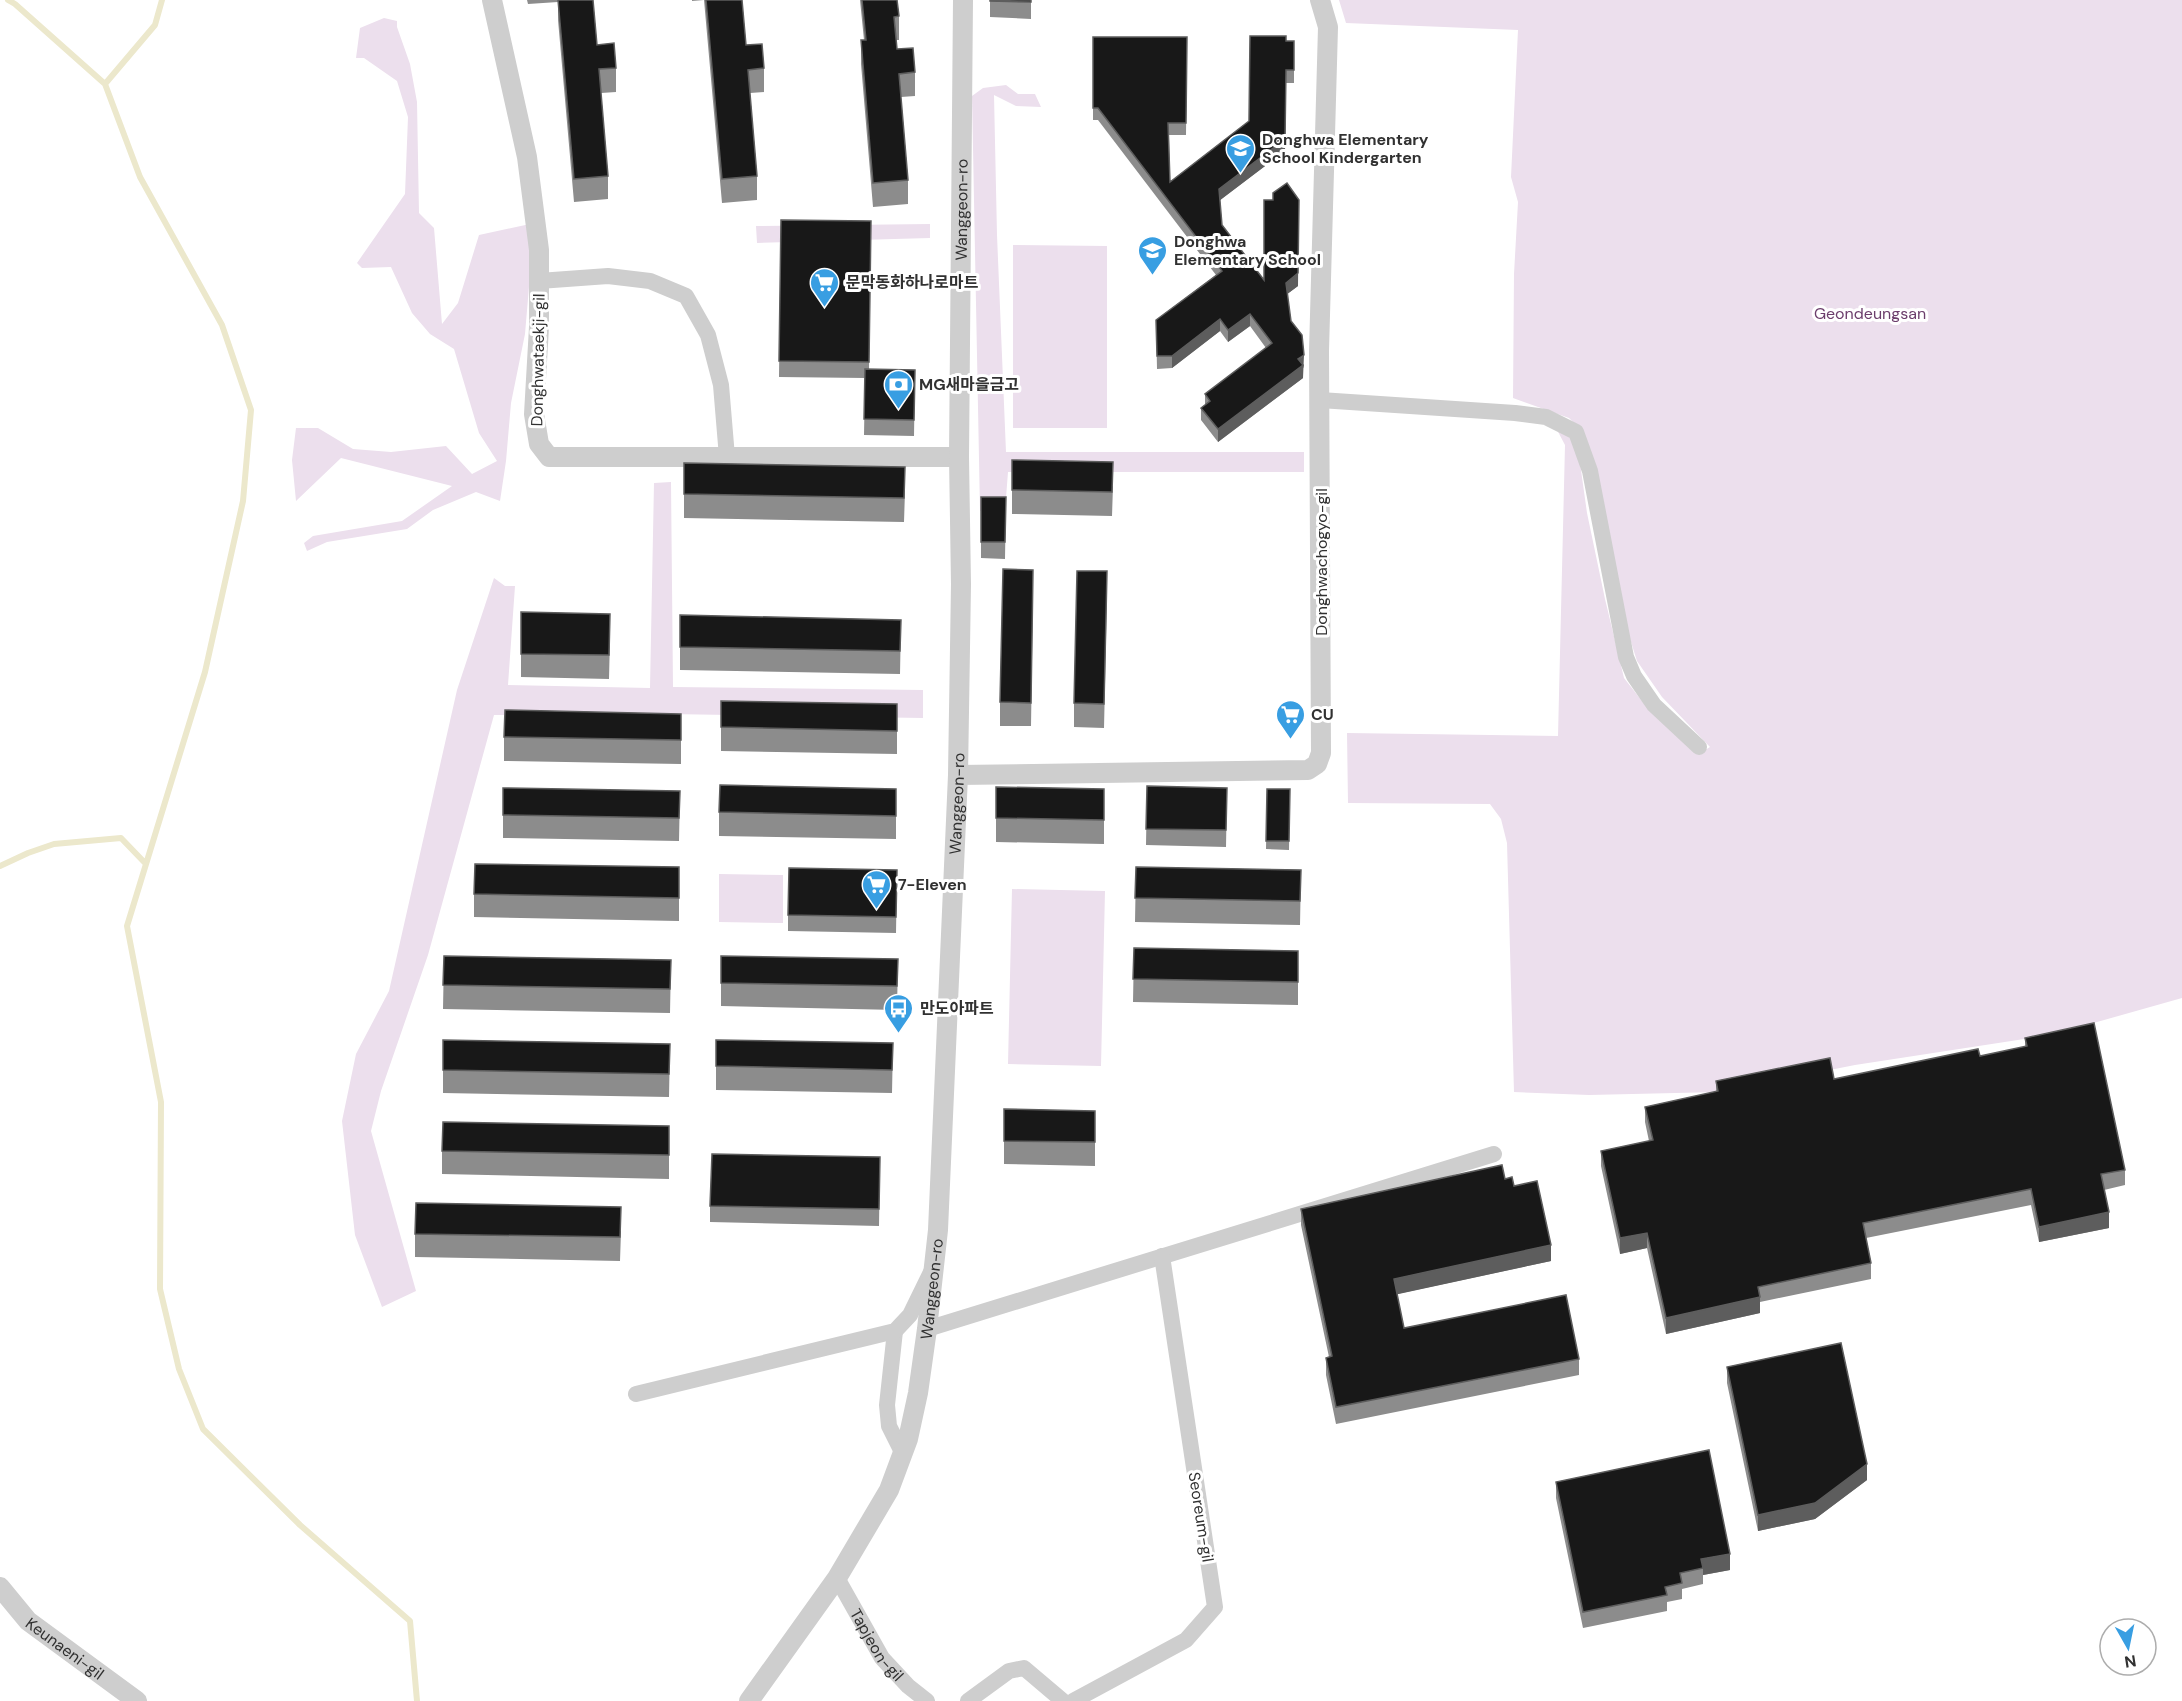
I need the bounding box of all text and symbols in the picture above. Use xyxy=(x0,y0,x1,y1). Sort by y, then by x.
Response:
place label: Donghwa Elementary School Kindergarten xyxy=(1262,129,1429,168)
school or university icon: Donghwa Elementary School Kindergarten xyxy=(1225,132,1257,174)
street label: Wanggeon-ro xyxy=(950,159,972,261)
place label: Donghwa Elementary School xyxy=(1174,231,1321,270)
school or university icon: Donghwa Elementary School xyxy=(1137,234,1169,276)
supermarket icon: 문막동화하나로마트 xyxy=(809,266,841,308)
place label: 문막동화하나로마트 xyxy=(846,272,979,293)
street label: Donghwataekji-gil xyxy=(526,293,550,427)
park label: Geondeungsan xyxy=(1814,303,1926,324)
bank icon: MG새마을금고 xyxy=(882,368,914,410)
place label: MG새마을금고 xyxy=(919,374,1019,395)
street label: Donghwachogyo-gil xyxy=(1311,488,1332,636)
supermarket icon: CU xyxy=(1274,698,1306,740)
place label: CU xyxy=(1311,704,1334,725)
street label: Wanggeon-ro xyxy=(944,753,969,855)
supermarket icon: 7-Eleven xyxy=(861,868,893,910)
place label: 7-Eleven xyxy=(898,874,967,895)
bus stop icon: 만도아파트 xyxy=(883,992,915,1034)
place label: 만도아파트 xyxy=(920,998,994,1019)
street label: Wanggeon-ro xyxy=(915,1237,948,1341)
street label: Seoreum-gil xyxy=(1184,1470,1218,1564)
street label: Tapjeon-gil xyxy=(846,1605,909,1686)
street label: Keunaeni-gil xyxy=(22,1612,108,1684)
north arrow xyxy=(2098,1617,2158,1677)
text: N xyxy=(2123,1650,2138,1673)

